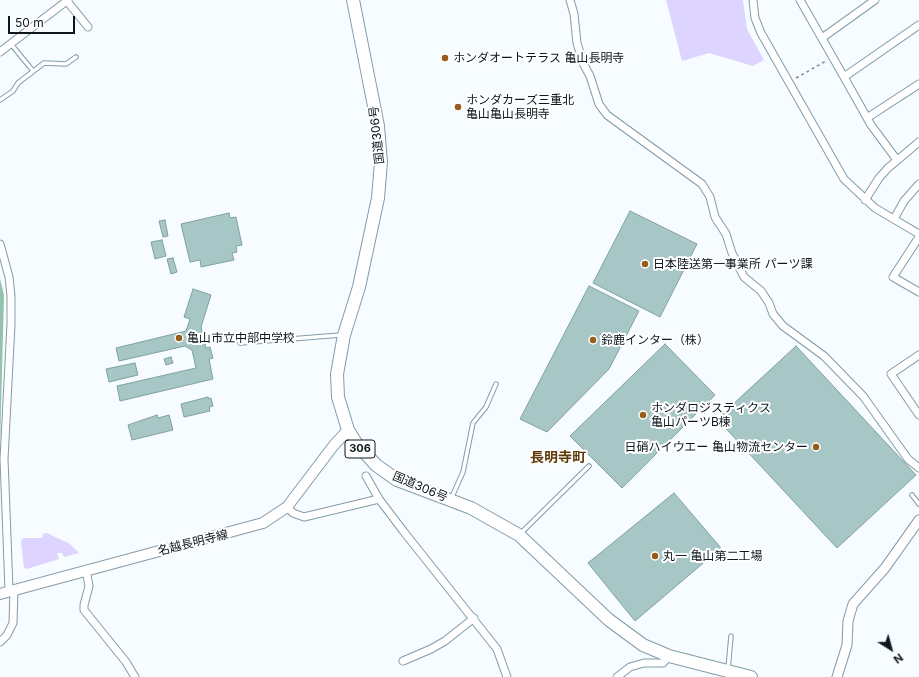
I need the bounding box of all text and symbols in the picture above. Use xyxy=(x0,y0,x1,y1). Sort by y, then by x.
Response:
scale bar xyxy=(10,8,77,34)
text: 50 m xyxy=(15,15,44,30)
place label: ホンダオートテラス 亀山長明寺 xyxy=(453,51,624,65)
marker: ホンダオートテラス 亀山長明寺 xyxy=(440,53,450,63)
place label: ホンダカーズ三重北 亀山亀山長明寺 xyxy=(466,93,574,121)
marker: ホンダカーズ三重北 亀山亀山長明寺 xyxy=(453,102,463,112)
street label: 国道306号 xyxy=(367,105,387,165)
place label: 日本陸送第一事業所 パーツ課 xyxy=(653,257,812,271)
marker: 日本陸送第一事業所 パーツ課 xyxy=(640,259,650,269)
place label: 亀山市立中部中学校 xyxy=(187,331,295,345)
marker: 亀山市立中部中学校 xyxy=(174,333,184,343)
place label: 鈴鹿インター（株） xyxy=(601,333,709,347)
marker: 鈴鹿インター（株） xyxy=(588,335,598,345)
place label: ホンダロジスティクス 亀山パーツB棟 xyxy=(651,401,771,429)
marker: ホンダロジスティクス 亀山パーツB棟 xyxy=(638,410,648,420)
road number: 306 xyxy=(345,440,375,458)
place label: 日硝ハイウエー 亀山物流センター xyxy=(625,440,808,454)
marker: 日硝ハイウエー 亀山物流センター xyxy=(811,442,821,452)
district label: 長明寺町 xyxy=(530,450,586,466)
street label: 国道306号 xyxy=(390,469,450,505)
street label: 名越長明寺線 xyxy=(156,527,230,559)
place label: 丸一 亀山第二工場 xyxy=(663,549,762,563)
marker: 丸一 亀山第二工場 xyxy=(650,551,660,561)
north arrow xyxy=(871,629,911,669)
text: N xyxy=(891,650,906,667)

